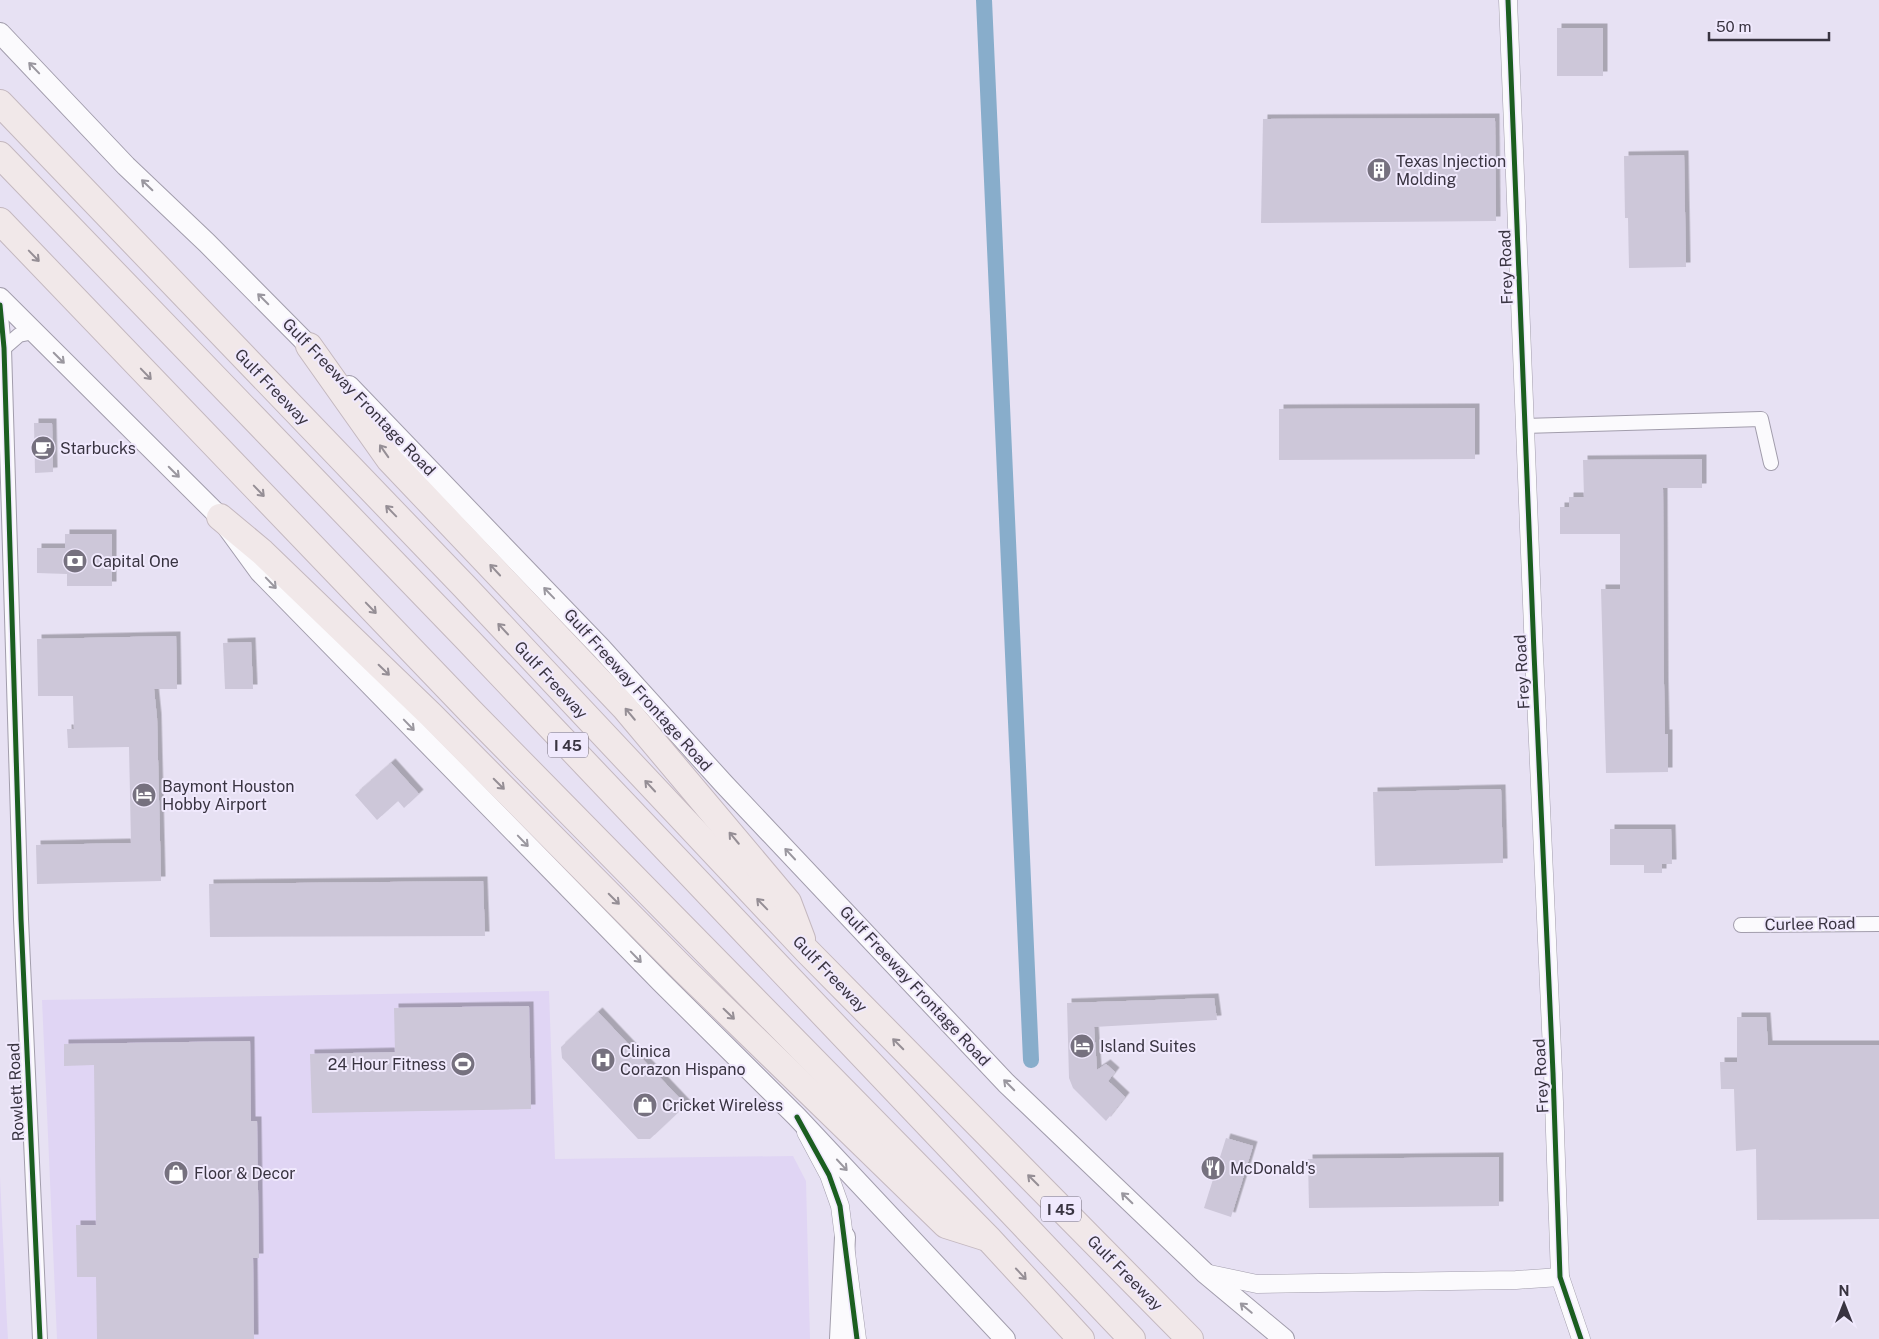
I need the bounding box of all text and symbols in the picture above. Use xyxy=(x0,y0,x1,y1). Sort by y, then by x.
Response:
scale bar xyxy=(1709,10,1829,42)
text: 50 m xyxy=(1716,18,1751,35)
one-way arrow xyxy=(28,62,40,75)
place label: Texas Injection Molding xyxy=(1396,152,1506,189)
building icon: Texas Injection Molding xyxy=(1366,157,1392,183)
one-way arrow xyxy=(140,179,153,191)
street label: Frey Road xyxy=(1495,229,1517,305)
one-way arrow xyxy=(28,250,40,263)
one-way arrow xyxy=(257,293,269,305)
street label: Gulf Freeway Frontage Road xyxy=(279,314,439,480)
street label: Gulf Freeway xyxy=(231,345,313,429)
one-way arrow xyxy=(53,352,65,364)
one-way arrow xyxy=(140,367,152,380)
cafe icon: Starbucks xyxy=(30,435,56,461)
place label: Starbucks xyxy=(60,439,136,458)
one-way arrow xyxy=(379,444,389,458)
one-way arrow xyxy=(168,466,180,479)
one-way arrow xyxy=(253,485,265,497)
one-way arrow xyxy=(385,504,397,517)
bank icon: Capital One xyxy=(62,548,88,574)
place label: Capital One xyxy=(92,552,179,571)
one-way arrow xyxy=(489,564,501,576)
one-way arrow xyxy=(265,577,277,590)
one-way arrow xyxy=(543,587,555,600)
one-way arrow xyxy=(365,602,377,614)
street label: Gulf Freeway Frontage Road xyxy=(560,605,716,775)
one-way arrow xyxy=(497,622,509,635)
street label: Frey Road xyxy=(1511,634,1533,710)
street label: Gulf Freeway xyxy=(510,637,592,723)
one-way arrow xyxy=(377,664,390,676)
one-way arrow xyxy=(624,708,635,721)
one-way arrow xyxy=(403,718,415,731)
road number: I 45 xyxy=(548,732,588,758)
place label: Baymont Houston Hobby Airport xyxy=(162,777,294,814)
one-way arrow xyxy=(493,778,505,790)
one-way arrow xyxy=(644,779,656,792)
hotel icon: Baymont Houston Hobby Airport xyxy=(131,782,157,808)
one-way arrow xyxy=(729,832,740,845)
one-way arrow xyxy=(516,835,529,847)
one-way arrow xyxy=(784,847,796,860)
one-way arrow xyxy=(607,893,620,905)
one-way arrow xyxy=(756,897,768,910)
street label: Gulf Freeway Frontage Road xyxy=(836,902,994,1070)
street label: Curlee Road xyxy=(1764,914,1856,934)
street label: Gulf Freeway xyxy=(789,932,871,1016)
one-way arrow xyxy=(630,951,642,963)
one-way arrow xyxy=(723,1008,735,1020)
hotel icon: Island Suites xyxy=(1069,1033,1095,1059)
one-way arrow xyxy=(892,1037,904,1050)
place label: Island Suites xyxy=(1100,1037,1196,1056)
street label: Frey Road xyxy=(1530,1038,1552,1114)
street label: Rowlett Road xyxy=(4,1042,28,1142)
place label: Clinica Corazon Hispano xyxy=(620,1042,746,1079)
hospital icon: Clinica Corazon Hispano xyxy=(590,1047,616,1073)
sports icon: 24 Hour Fitness xyxy=(450,1051,476,1077)
place label: 24 Hour Fitness xyxy=(328,1055,446,1074)
one-way arrow xyxy=(1003,1079,1015,1092)
shop icon: Cricket Wireless xyxy=(632,1092,658,1118)
place label: Cricket Wireless xyxy=(662,1096,783,1115)
restaurant icon: McDonald's xyxy=(1200,1155,1226,1181)
one-way arrow xyxy=(836,1159,848,1171)
place label: McDonald's xyxy=(1230,1159,1316,1178)
shop icon: Floor & Decor xyxy=(163,1160,189,1186)
place label: Floor & Decor xyxy=(194,1164,296,1183)
one-way arrow xyxy=(1027,1174,1039,1186)
one-way arrow xyxy=(1120,1192,1133,1204)
road number: I 45 xyxy=(1041,1196,1081,1222)
street label: Gulf Freeway xyxy=(1083,1231,1167,1315)
one-way arrow xyxy=(1015,1268,1027,1280)
north arrow xyxy=(1819,1279,1869,1329)
text: N xyxy=(1839,1283,1849,1299)
one-way arrow xyxy=(1240,1302,1253,1313)

